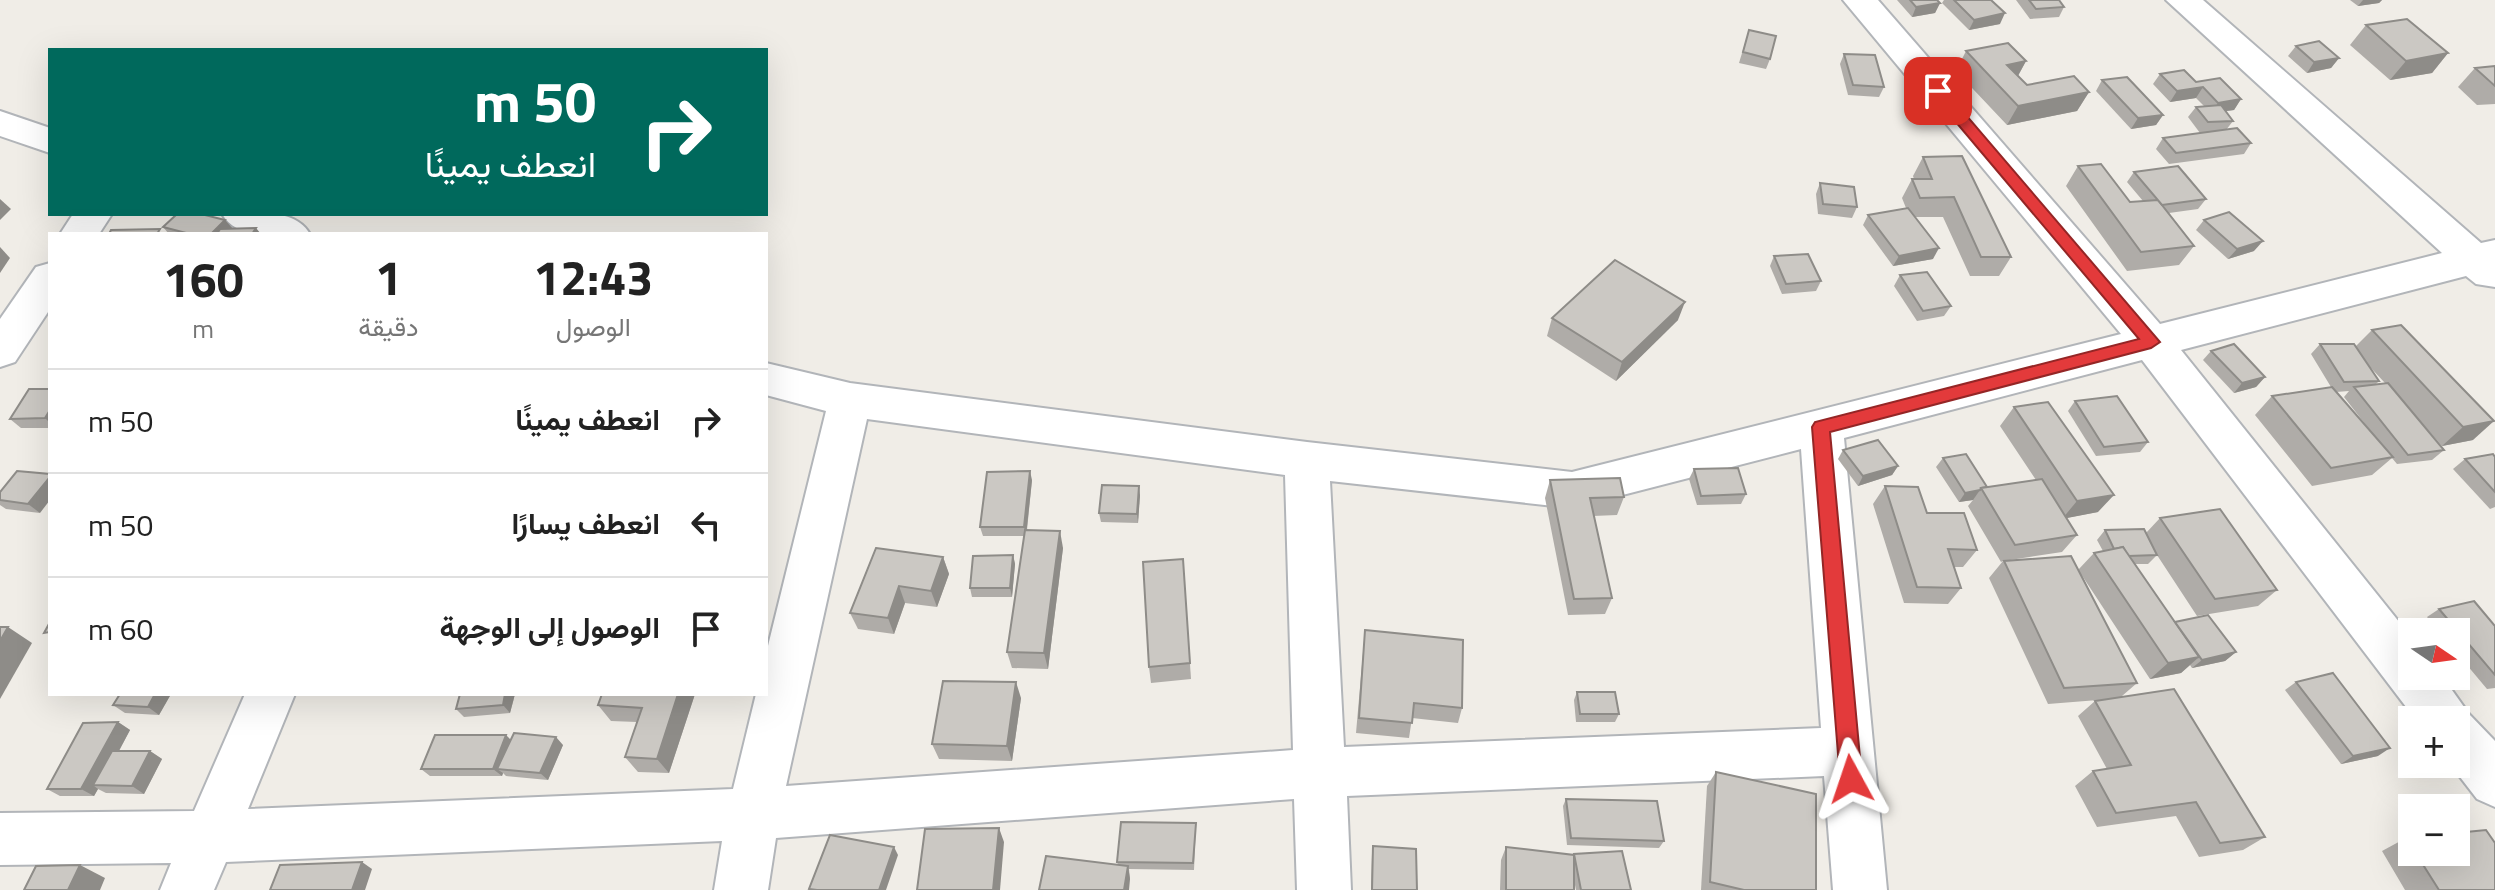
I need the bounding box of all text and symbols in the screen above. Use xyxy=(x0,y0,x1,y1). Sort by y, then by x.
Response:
pin xyxy=(1904,57,1972,125)
text: 50 m xyxy=(474,59,596,144)
icon: arrive xyxy=(1916,69,1960,113)
icon: right xyxy=(624,80,728,184)
text: انعطف يمينًا xyxy=(425,136,596,191)
text: 1 xyxy=(375,241,402,314)
text: 12:43 xyxy=(533,241,653,314)
text: 160 xyxy=(163,243,244,316)
text: دقيقة xyxy=(358,307,419,346)
text: الوصول xyxy=(556,307,631,346)
text: m xyxy=(192,309,214,348)
text: انعطف يمينًا xyxy=(515,396,660,442)
text: 50 m xyxy=(88,398,153,444)
icon: right xyxy=(684,399,728,443)
text: انعطف يسارًا xyxy=(511,500,660,546)
text: 50 m xyxy=(88,502,153,548)
icon: left xyxy=(684,503,728,547)
text: الوصول إلى الوجهة xyxy=(439,604,660,650)
text: 60 m xyxy=(88,606,153,652)
icon: arrive xyxy=(684,607,728,651)
north arrow xyxy=(2398,618,2470,690)
map controls xyxy=(2398,618,2470,866)
button: + xyxy=(2398,706,2470,778)
position arrow xyxy=(1809,737,1893,821)
button: − xyxy=(2398,794,2470,866)

